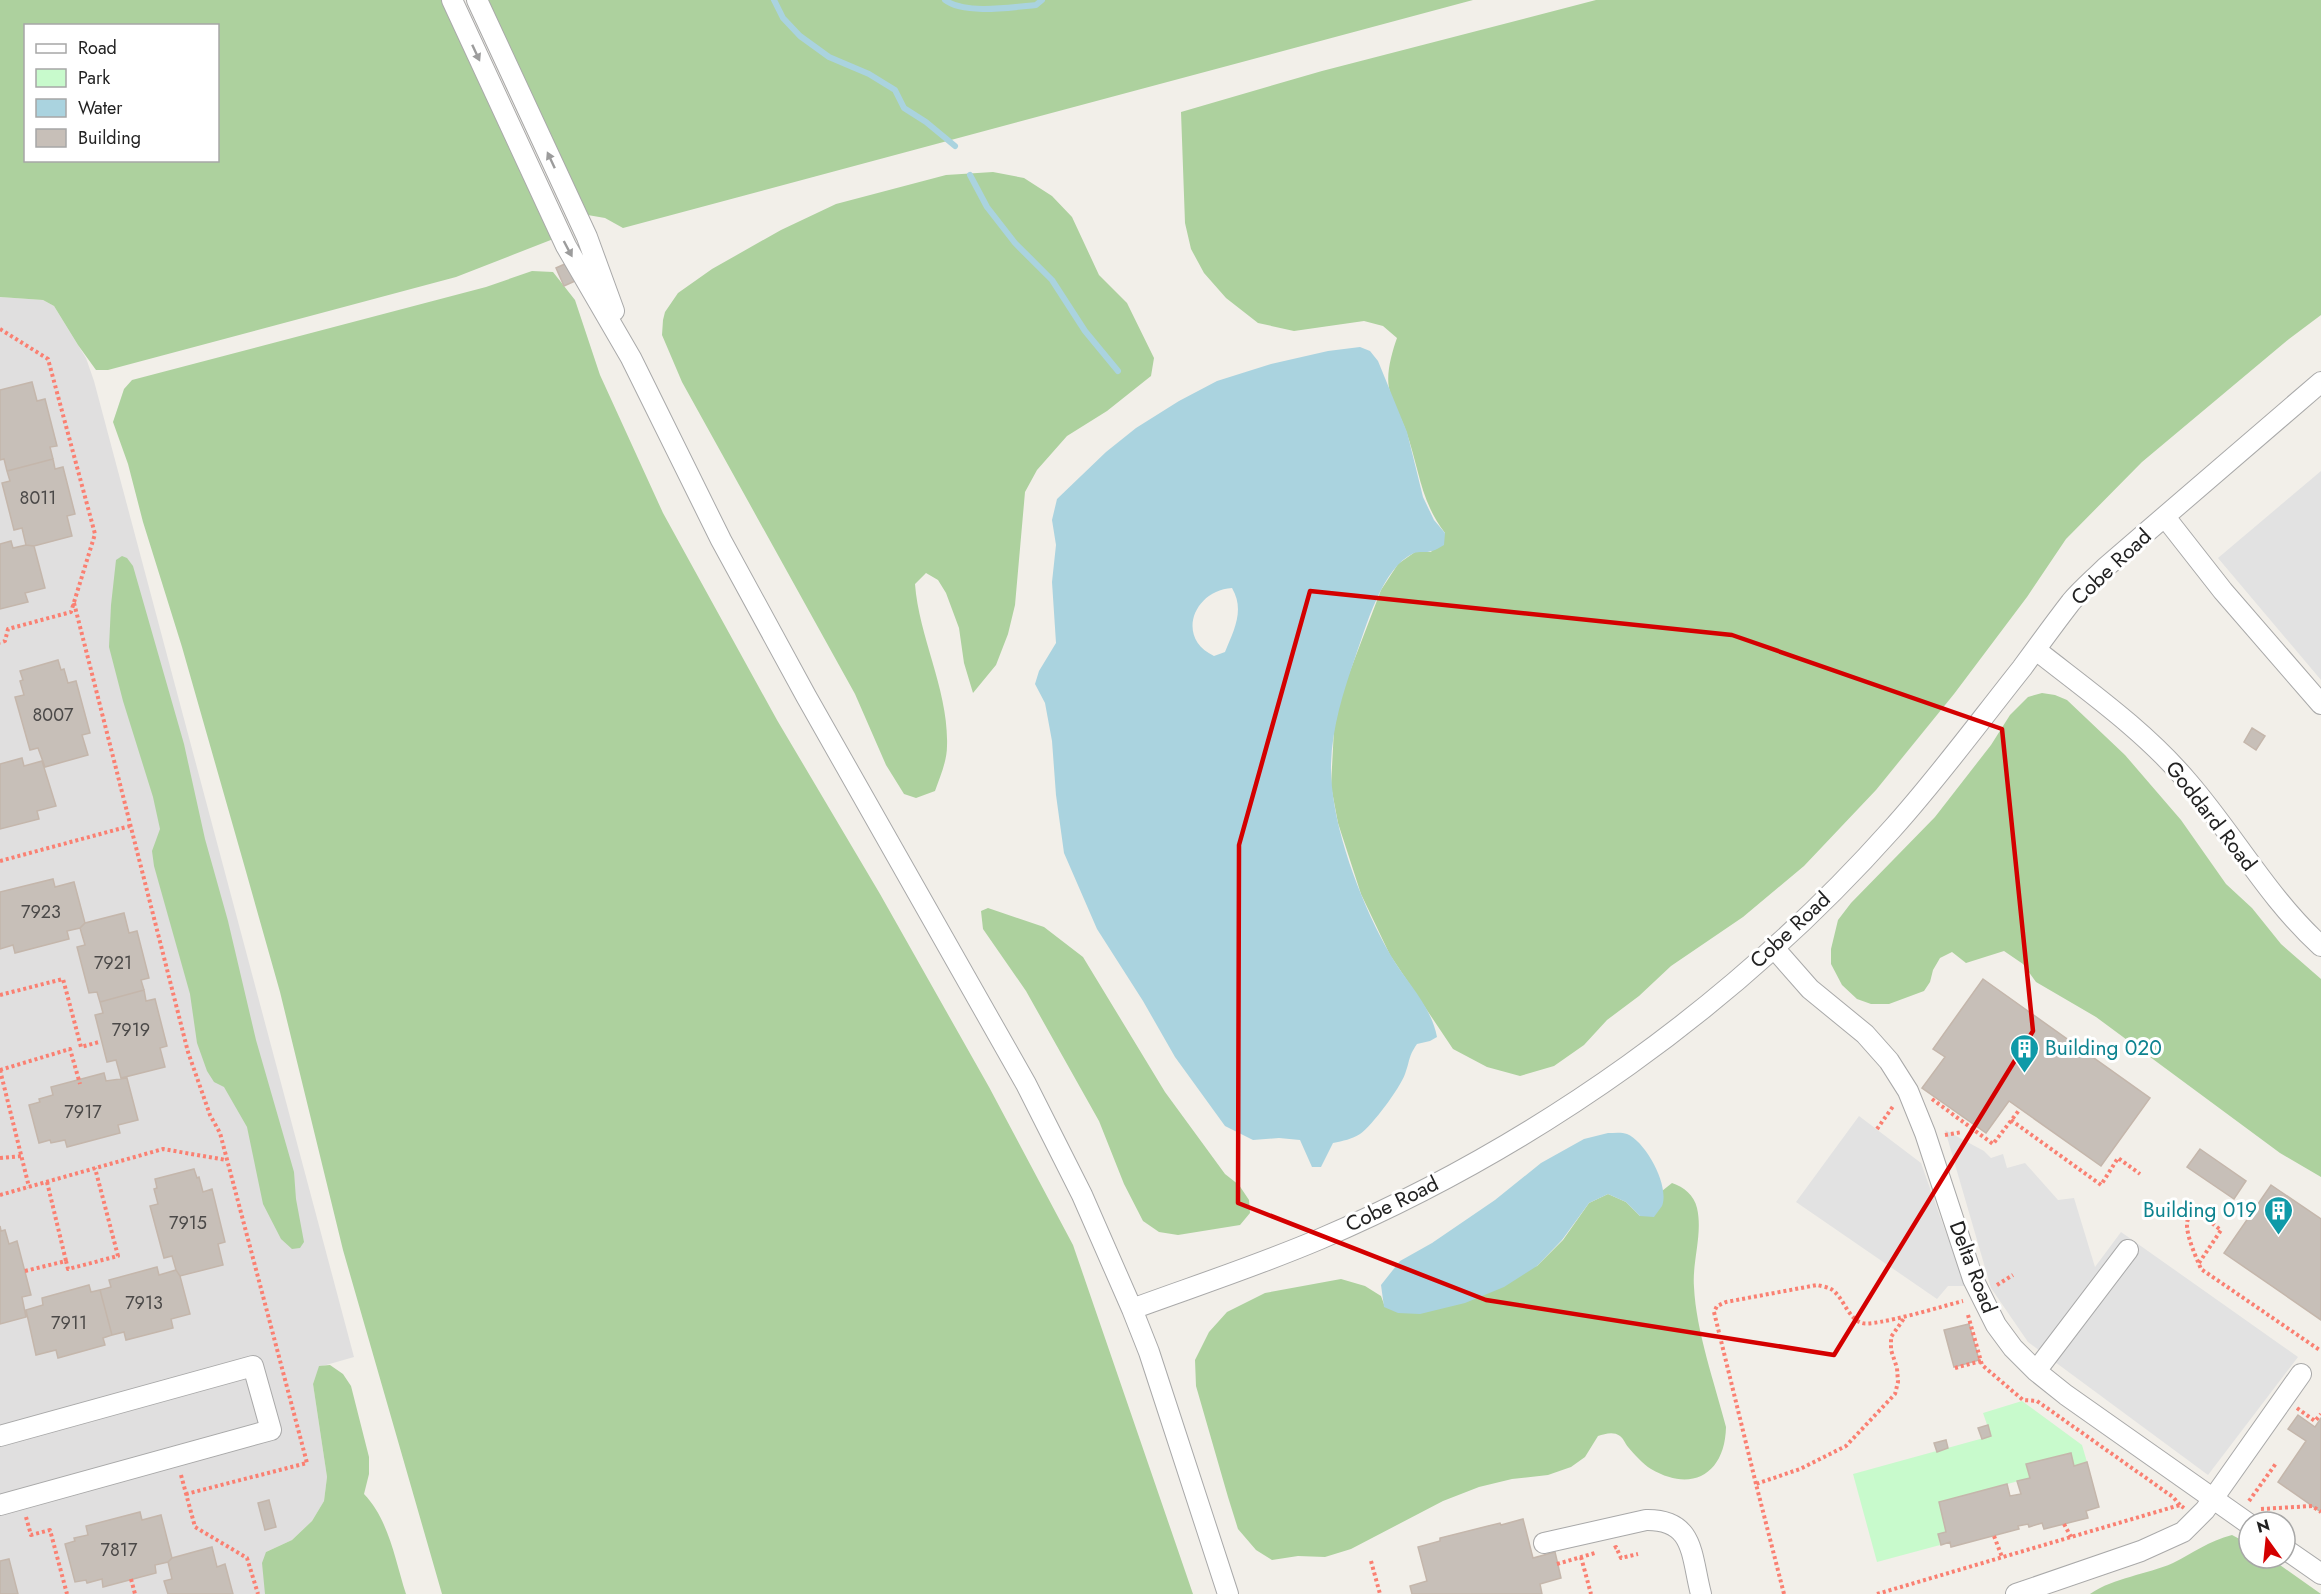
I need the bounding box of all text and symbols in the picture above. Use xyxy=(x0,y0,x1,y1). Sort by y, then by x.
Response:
legend xyxy=(24,24,219,162)
text: Road xyxy=(78,35,117,61)
one-way arrow xyxy=(472,45,481,62)
text: Park xyxy=(78,65,110,91)
text: Water xyxy=(78,95,123,121)
text: Building xyxy=(78,125,141,151)
one-way arrow xyxy=(547,151,556,168)
one-way arrow xyxy=(563,240,573,257)
house number: 8011 xyxy=(20,485,56,511)
street label: Cobe Road xyxy=(2064,522,2158,612)
house number: 8007 xyxy=(33,702,74,728)
street label: Goddard Road xyxy=(2158,755,2264,877)
street label: Cobe Road xyxy=(1743,885,1837,975)
house number: 7923 xyxy=(21,899,61,925)
house number: 7921 xyxy=(94,950,132,976)
house number: 7919 xyxy=(112,1017,150,1043)
building icon: Building 020 xyxy=(2008,1032,2040,1074)
place label: Building 020 xyxy=(2045,1033,2162,1063)
house number: 7917 xyxy=(64,1099,102,1125)
street label: Cobe Road xyxy=(1340,1169,1444,1239)
building icon: Building 019 xyxy=(2262,1194,2294,1236)
place label: Building 019 xyxy=(2143,1195,2257,1225)
house number: 7915 xyxy=(169,1210,207,1236)
street label: Delta Road xyxy=(1942,1216,2004,1318)
house number: 7913 xyxy=(125,1290,163,1316)
house number: 7911 xyxy=(51,1310,87,1336)
north arrow xyxy=(2237,1510,2297,1570)
text: N xyxy=(2254,1513,2272,1539)
house number: 7817 xyxy=(101,1537,138,1563)

